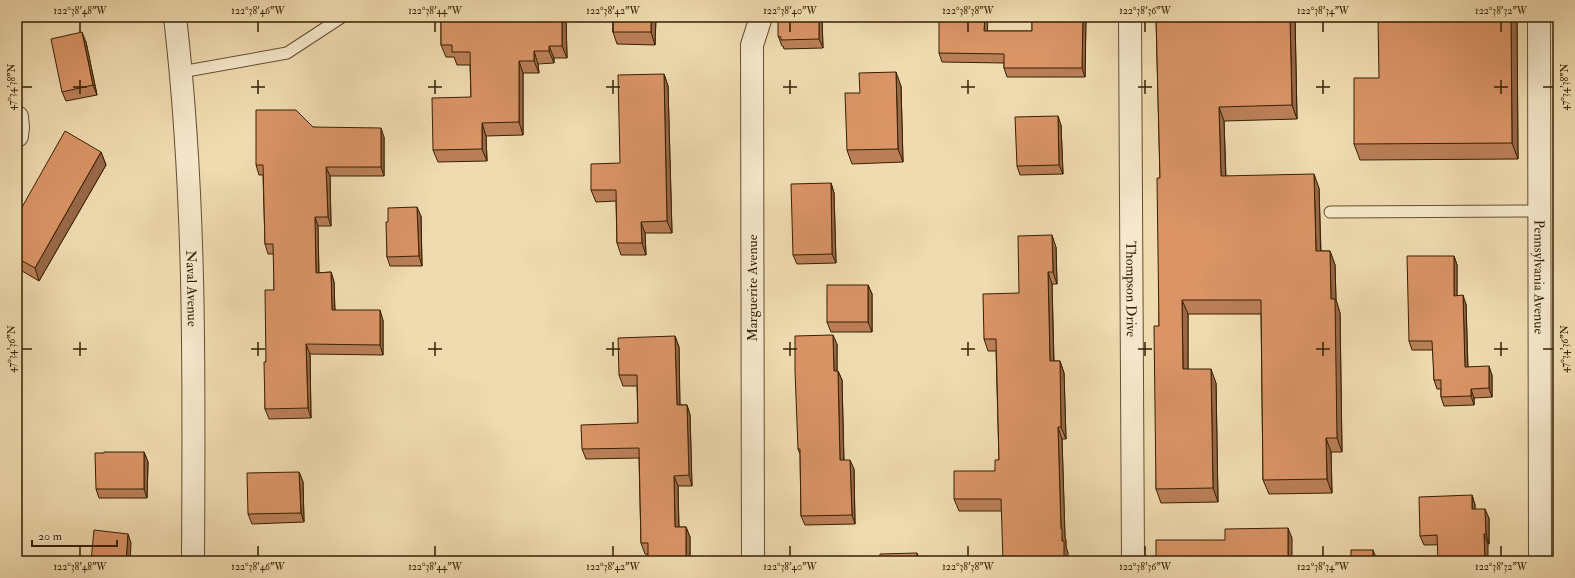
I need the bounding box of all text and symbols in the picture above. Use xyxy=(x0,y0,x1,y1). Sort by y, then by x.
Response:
text: 122°38'48"W xyxy=(54,5,107,17)
text: 122°38'46"W xyxy=(231,5,285,17)
text: 122°38'44"W xyxy=(408,5,463,17)
text: 122°38'42"W xyxy=(586,5,640,17)
text: 122°38'40"W xyxy=(763,5,818,17)
text: 122°38'38"W xyxy=(942,5,995,17)
text: 122°38'36"W xyxy=(1119,5,1172,17)
text: 122°38'34"W xyxy=(1297,5,1350,17)
text: 122°38'32"W xyxy=(1475,5,1528,17)
text: 47°34'38"N xyxy=(6,64,18,110)
text: 47°34'38"N xyxy=(1559,64,1571,110)
street label: Pennsylvania Avenue xyxy=(1530,220,1548,334)
street label: Marguerite Avenue xyxy=(744,234,761,342)
street label: Thompson Drive xyxy=(1122,241,1140,337)
street label: Naval Avenue xyxy=(183,250,201,327)
text: 47°34'36"N xyxy=(6,325,18,373)
text: 47°34'36"N xyxy=(1559,325,1571,373)
scale bar xyxy=(32,522,117,548)
text: 20 m xyxy=(38,529,63,544)
text: 122°38'48"W xyxy=(54,561,107,573)
text: 122°38'46"W xyxy=(231,561,285,573)
text: 122°38'44"W xyxy=(408,561,463,573)
text: 122°38'42"W xyxy=(586,561,640,573)
text: 122°38'40"W xyxy=(763,561,818,573)
text: 122°38'38"W xyxy=(942,561,995,573)
text: 122°38'36"W xyxy=(1119,561,1172,573)
text: 122°38'34"W xyxy=(1297,561,1350,573)
text: 122°38'32"W xyxy=(1475,561,1528,573)

